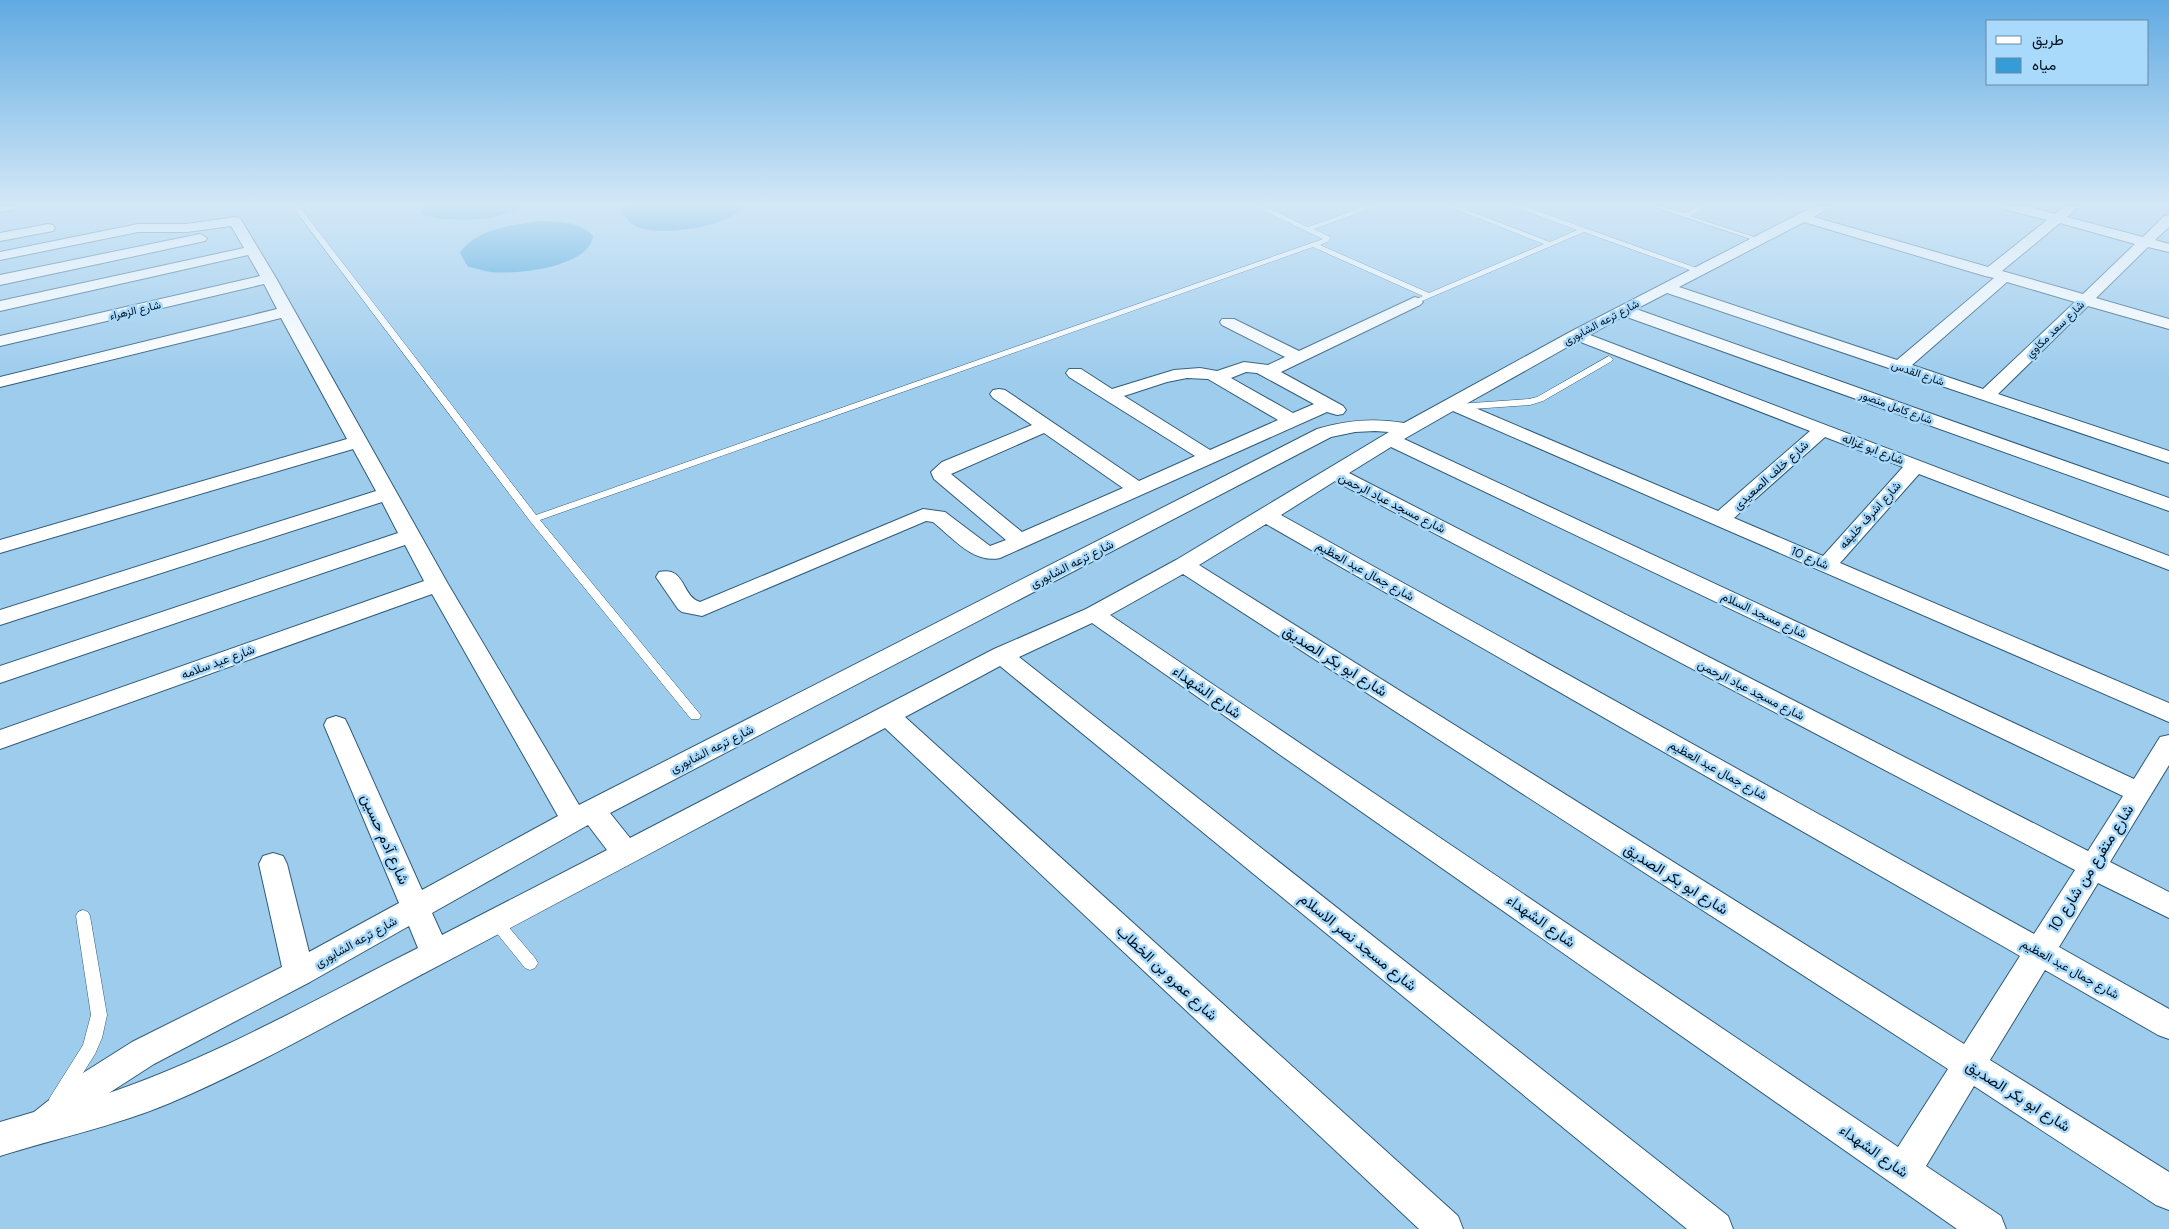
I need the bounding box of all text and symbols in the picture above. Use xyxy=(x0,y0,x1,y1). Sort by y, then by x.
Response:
legend xyxy=(1986,20,2149,85)
text: طريق xyxy=(2032,30,2064,50)
text: مياه xyxy=(2032,55,2056,75)
street label: شارع ترعه الشابورى xyxy=(1561,296,1642,349)
street label: شارع الزهراء xyxy=(108,297,163,324)
street label: شارع سعد مكاوي xyxy=(2023,297,2089,363)
street label: شارع القدس xyxy=(1889,357,1947,390)
street label: شارع كامل منصور xyxy=(1856,387,1935,428)
street label: شارع ابو غزاله xyxy=(1840,430,1906,469)
street label: شارع خلف الصعيدى xyxy=(1730,437,1813,514)
street label: شارع مسجد عباد الرحمن xyxy=(1336,469,1448,538)
street label: شارع اشرف خليفه xyxy=(1835,478,1905,553)
street label: شارع ترعه الشابورى xyxy=(1028,536,1117,593)
street label: شارع جمال عبد العظيم xyxy=(1313,537,1417,605)
street label: شارع 10 xyxy=(1788,543,1831,574)
street label: شارع مسجد السلام xyxy=(1718,588,1809,643)
street label: شارع ابو بكر الصديق xyxy=(1278,621,1391,702)
street label: شارع عيد سلامه xyxy=(179,641,257,684)
street label: شارع مسجد عباد الرحمن xyxy=(1695,656,1807,725)
street label: شارع الشهداء xyxy=(1168,661,1245,724)
street label: شارع ترعه الشابورى xyxy=(668,721,757,778)
street label: شارع جمال عبد العظيم xyxy=(1666,736,1770,804)
street label: شارع آدم حسين xyxy=(355,791,414,888)
street label: شارع متفرع من شارع 10 xyxy=(2044,801,2139,936)
street label: شارع ابو بكر الصديق xyxy=(1619,839,1732,920)
street label: شارع مسجد نصر الاسلام xyxy=(1294,888,1421,997)
street label: شارع الشهداء xyxy=(1502,890,1579,953)
street label: شارع ترعه الشابورى xyxy=(312,913,400,972)
street label: شارع عمرو بن الخطاب xyxy=(1112,921,1222,1026)
street label: شارع جمال عبد العظيم xyxy=(2018,935,2122,1003)
street label: شارع ابو بكر الصديق xyxy=(1961,1056,2074,1137)
street label: شارع الشهداء xyxy=(1835,1120,1912,1183)

